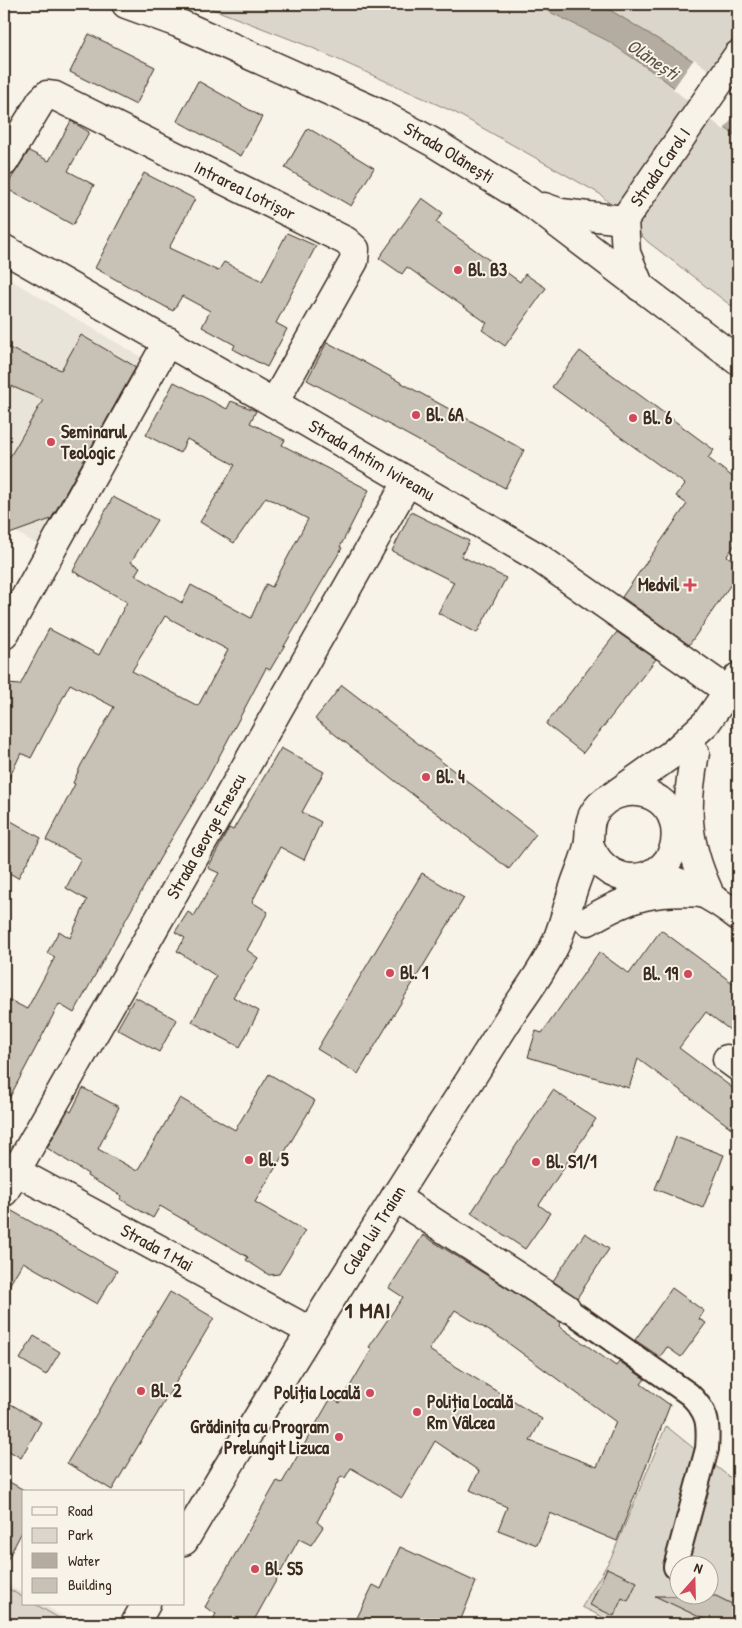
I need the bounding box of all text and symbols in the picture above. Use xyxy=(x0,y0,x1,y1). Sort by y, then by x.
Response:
water label: Olănești xyxy=(622,32,685,87)
street label: Strada Olănești xyxy=(400,116,499,189)
street label: Strada Carol I xyxy=(624,122,696,211)
street label: Intrarea Lotrișor xyxy=(190,154,300,226)
place label: Bl. B3 xyxy=(468,257,507,282)
marker: Bl. B3 xyxy=(452,264,464,276)
place label: Bl. 6A xyxy=(426,402,464,427)
place label: Bl. 6 xyxy=(643,405,672,430)
marker: Bl. 6A xyxy=(410,409,422,421)
marker: Bl. 6 xyxy=(627,412,639,424)
street label: Strada Antim Ivireanu xyxy=(304,413,440,506)
place label: Seminarul Teologic xyxy=(60,419,128,466)
marker: Seminarul Teologic xyxy=(45,436,57,448)
place label: Medvil xyxy=(638,572,680,597)
marker: Medvil xyxy=(683,578,697,592)
place label: Bl. 4 xyxy=(436,764,465,789)
street label: Strada George Enescu xyxy=(160,769,251,903)
marker: Bl. 4 xyxy=(420,771,432,783)
place label: Bl. 1 xyxy=(400,960,429,985)
place label: Bl. 19 xyxy=(643,961,678,986)
marker: Bl. 1 xyxy=(384,967,396,979)
marker: Bl. 19 xyxy=(682,968,694,980)
place label: Bl. 5 xyxy=(259,1147,289,1172)
place label: Bl. S1/1 xyxy=(546,1149,597,1174)
marker: Bl. 5 xyxy=(243,1154,255,1166)
marker: Bl. S1/1 xyxy=(530,1156,542,1168)
street label: Calea lui Traian xyxy=(336,1180,411,1280)
street label: Strada 1 Mai xyxy=(116,1218,198,1277)
district label: 1 MAI xyxy=(344,1295,392,1325)
place label: Bl. 2 xyxy=(151,1378,182,1403)
place label: Poliția Locală xyxy=(274,1380,361,1405)
marker: Bl. 2 xyxy=(135,1385,147,1397)
marker: Poliția Locală xyxy=(364,1387,376,1399)
place label: Poliția Locală Rm Vâlcea xyxy=(427,1389,514,1435)
marker: Poliția Locală Rm Vâlcea xyxy=(411,1406,423,1418)
place label: Grădinița cu Program Prelungit Lizuca xyxy=(190,1414,330,1461)
marker: Grădinița cu Program Prelungit Lizuca xyxy=(333,1431,345,1443)
legend xyxy=(22,1490,185,1606)
text: Road xyxy=(68,1500,93,1521)
text: Park xyxy=(68,1524,93,1545)
text: Water xyxy=(68,1550,100,1571)
place label: Bl. S5 xyxy=(265,1556,303,1581)
north arrow xyxy=(670,1556,720,1606)
text: N xyxy=(692,1557,706,1578)
marker: Bl. S5 xyxy=(249,1563,261,1575)
text: Building xyxy=(68,1574,112,1595)

